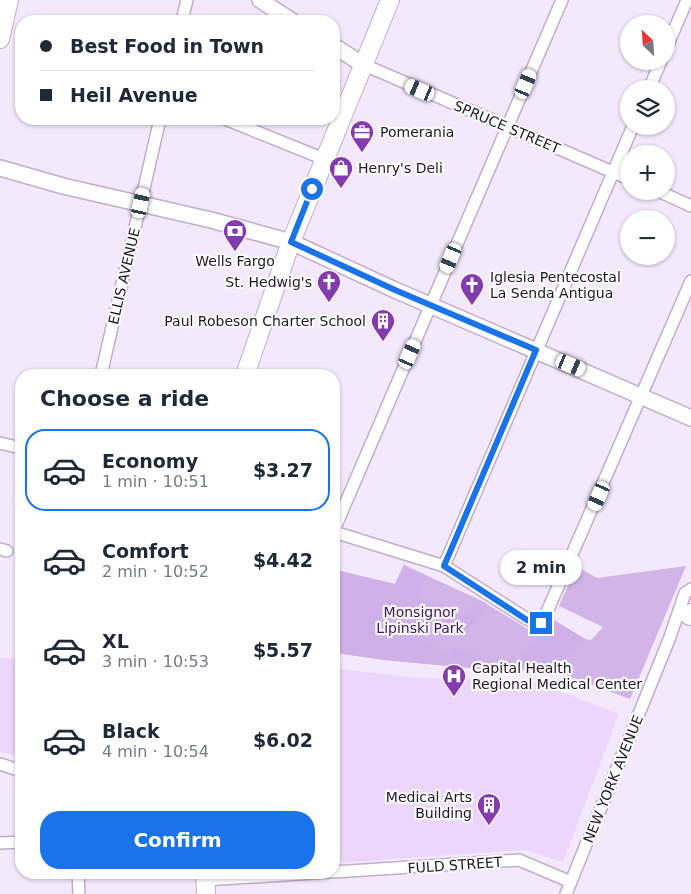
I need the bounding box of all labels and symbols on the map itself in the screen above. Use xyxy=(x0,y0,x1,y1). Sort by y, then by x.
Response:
north arrow xyxy=(620,15,675,70)
car xyxy=(513,67,538,101)
car xyxy=(403,77,436,103)
street label: SPRUCE STREET xyxy=(451,97,563,157)
office icon: Pomerania xyxy=(349,119,375,153)
place label: Pomerania xyxy=(380,124,454,140)
shop icon: Henry's Deli xyxy=(328,155,354,189)
place label: Henry's Deli xyxy=(358,160,443,176)
route start xyxy=(301,178,323,200)
car xyxy=(130,187,151,219)
bank icon: Wells Fargo xyxy=(222,218,248,252)
street label: ELLIS AVENUE xyxy=(105,226,143,326)
car xyxy=(438,241,463,275)
place label: Wells Fargo xyxy=(195,253,275,269)
church icon: St. Hedwig's xyxy=(316,269,342,303)
place label: Iglesia Pentecostal La Senda Antigua xyxy=(490,269,621,301)
church icon: Iglesia Pentecostal La Senda Antigua xyxy=(459,272,485,306)
place label: St. Hedwig's xyxy=(225,274,312,290)
building icon: Paul Robeson Charter School xyxy=(370,308,396,342)
place label: Paul Robeson Charter School xyxy=(164,313,366,329)
car xyxy=(397,337,422,371)
car xyxy=(554,352,587,378)
car xyxy=(586,479,611,513)
callout: 2 min xyxy=(500,550,582,586)
park label: Monsignor Lipinski Park xyxy=(376,604,465,636)
route end xyxy=(530,612,552,634)
place label: Capital Health Regional Medical Center xyxy=(472,660,642,692)
hospital icon: Capital Health Regional Medical Center xyxy=(441,663,467,697)
street label: NEW YORK AVENUE xyxy=(580,713,646,845)
place label: Medical Arts Building xyxy=(386,789,472,821)
building icon: Medical Arts Building xyxy=(476,792,502,826)
street label: FULD STREET xyxy=(407,854,503,876)

